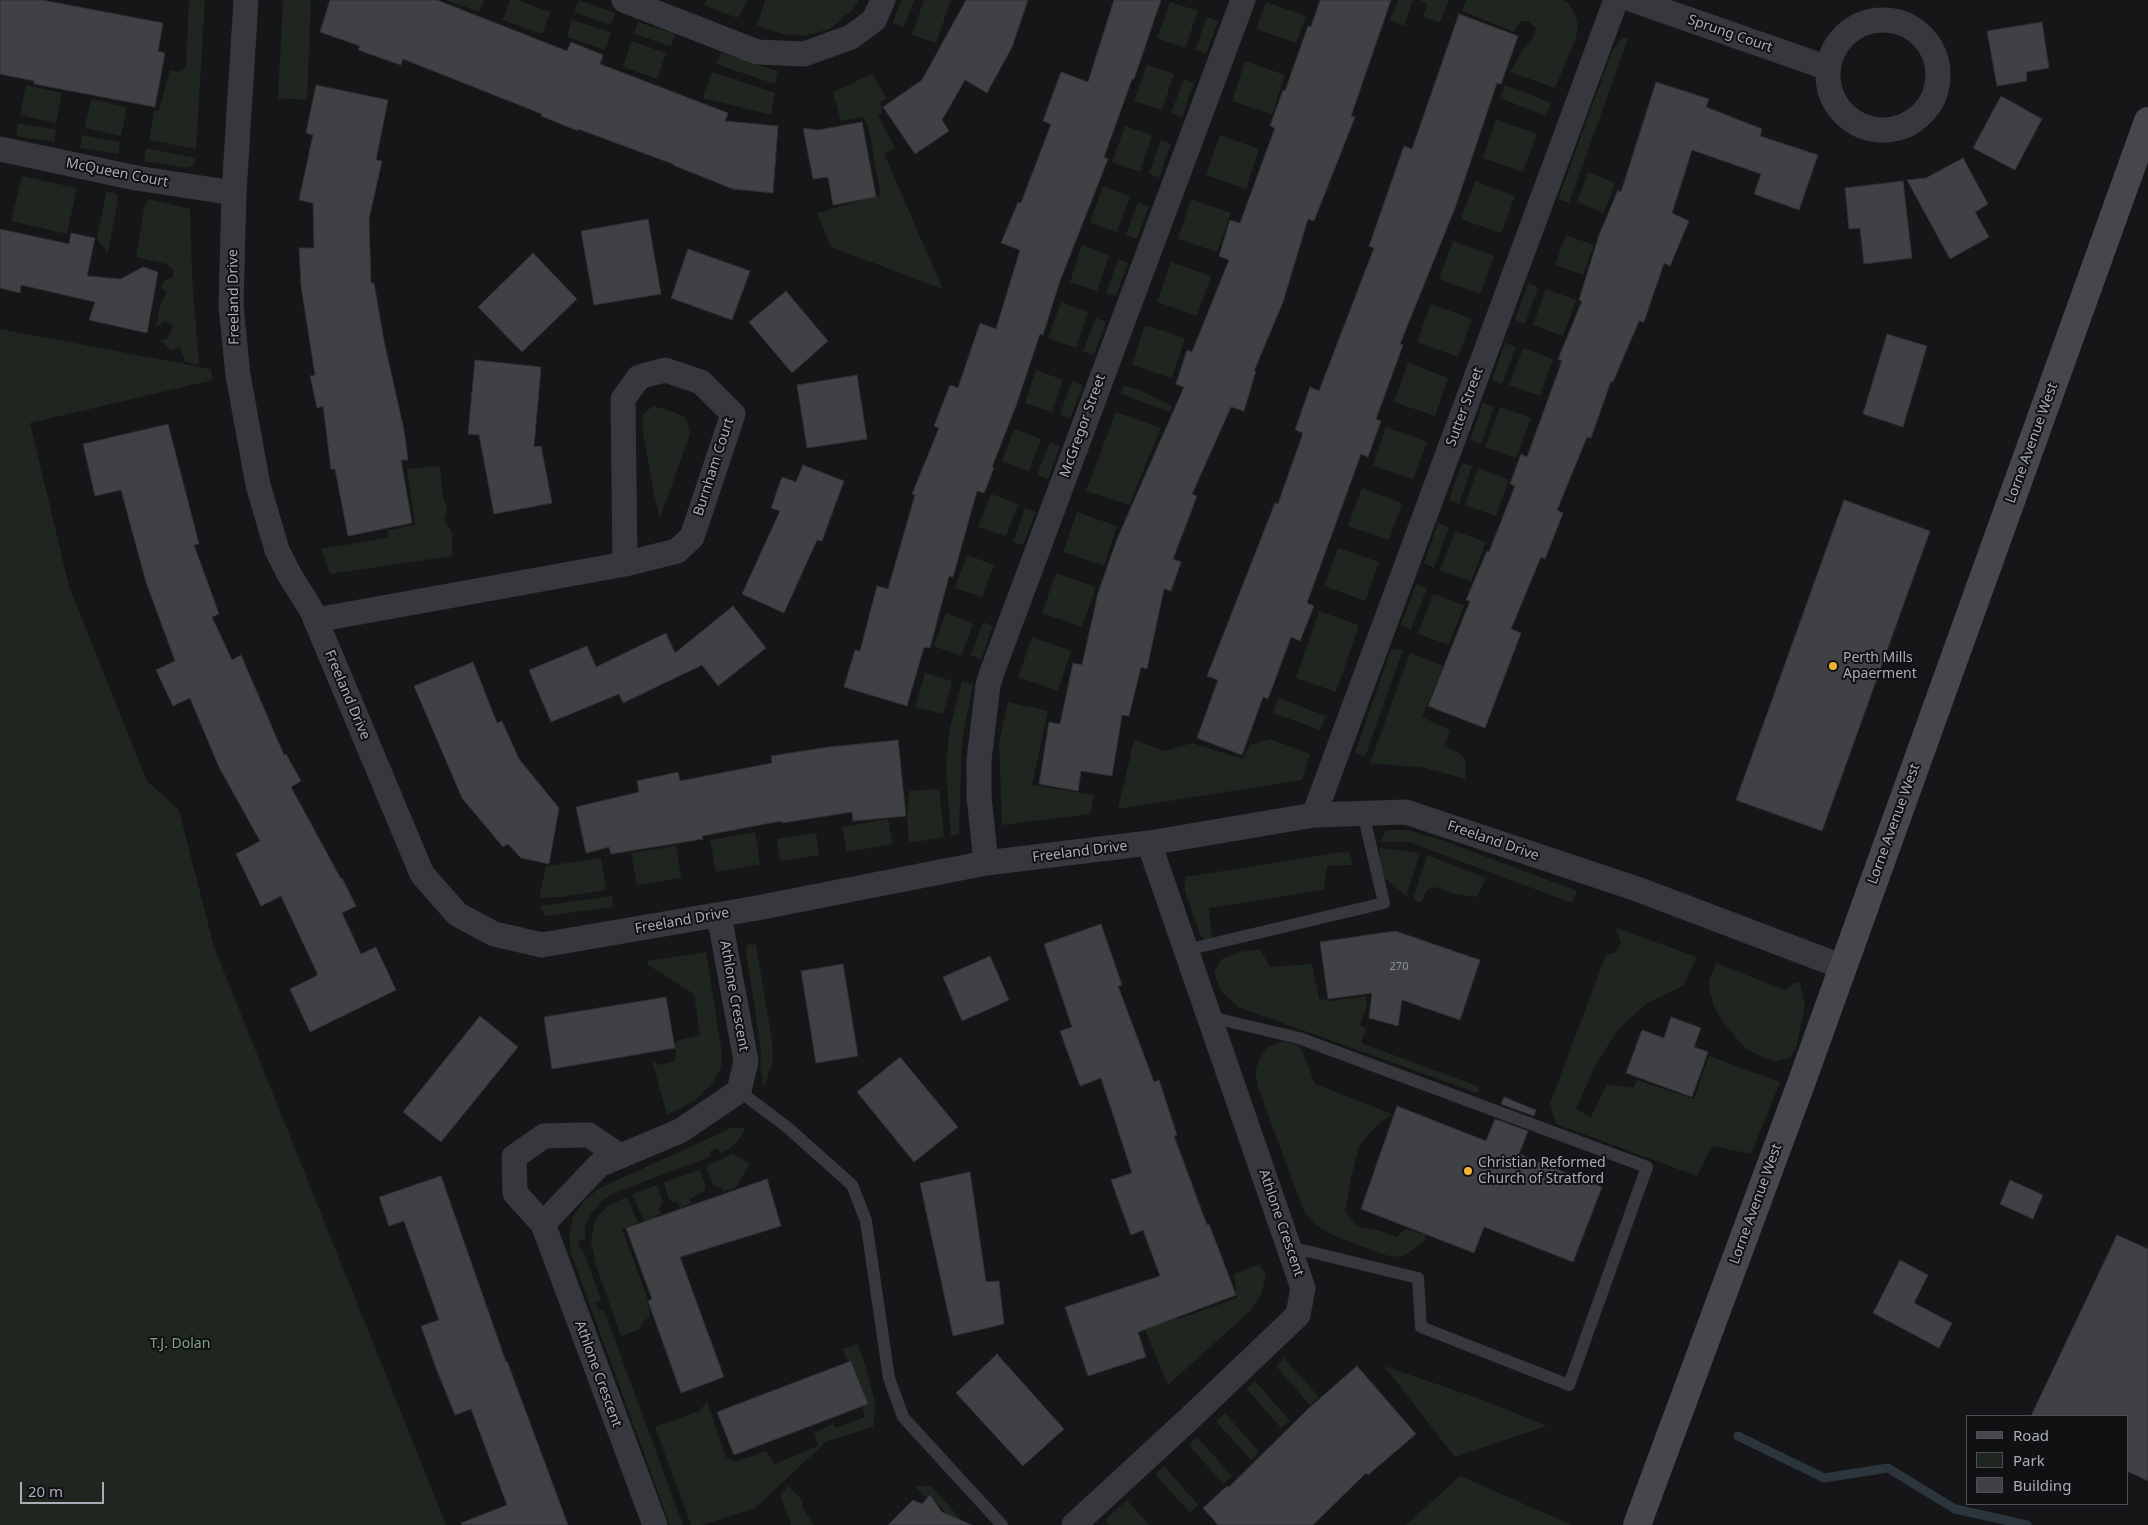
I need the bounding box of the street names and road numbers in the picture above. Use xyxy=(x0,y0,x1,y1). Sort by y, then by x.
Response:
street label: Sprung Court xyxy=(1685,12,1775,56)
street label: McQueen Court xyxy=(64,155,170,191)
street label: Freeland Drive xyxy=(225,249,243,345)
street label: Sutter Street xyxy=(1443,365,1487,449)
street label: McGregor Street xyxy=(1057,372,1109,480)
street label: Lorne Avenue West xyxy=(2002,380,2062,506)
street label: Burnham Court xyxy=(690,416,738,518)
street label: Freeland Drive xyxy=(321,648,373,742)
street label: Lorne Avenue West xyxy=(1864,761,1924,887)
street label: Freeland Drive xyxy=(1445,818,1541,864)
street label: Freeland Drive xyxy=(1032,838,1128,866)
street label: Freeland Drive xyxy=(633,904,731,938)
street label: Athlone Crescent xyxy=(716,939,752,1053)
street label: Lorne Avenue West xyxy=(1726,1141,1786,1267)
street label: Athlone Crescent xyxy=(1255,1167,1307,1279)
street label: Athlone Crescent xyxy=(571,1318,625,1430)

